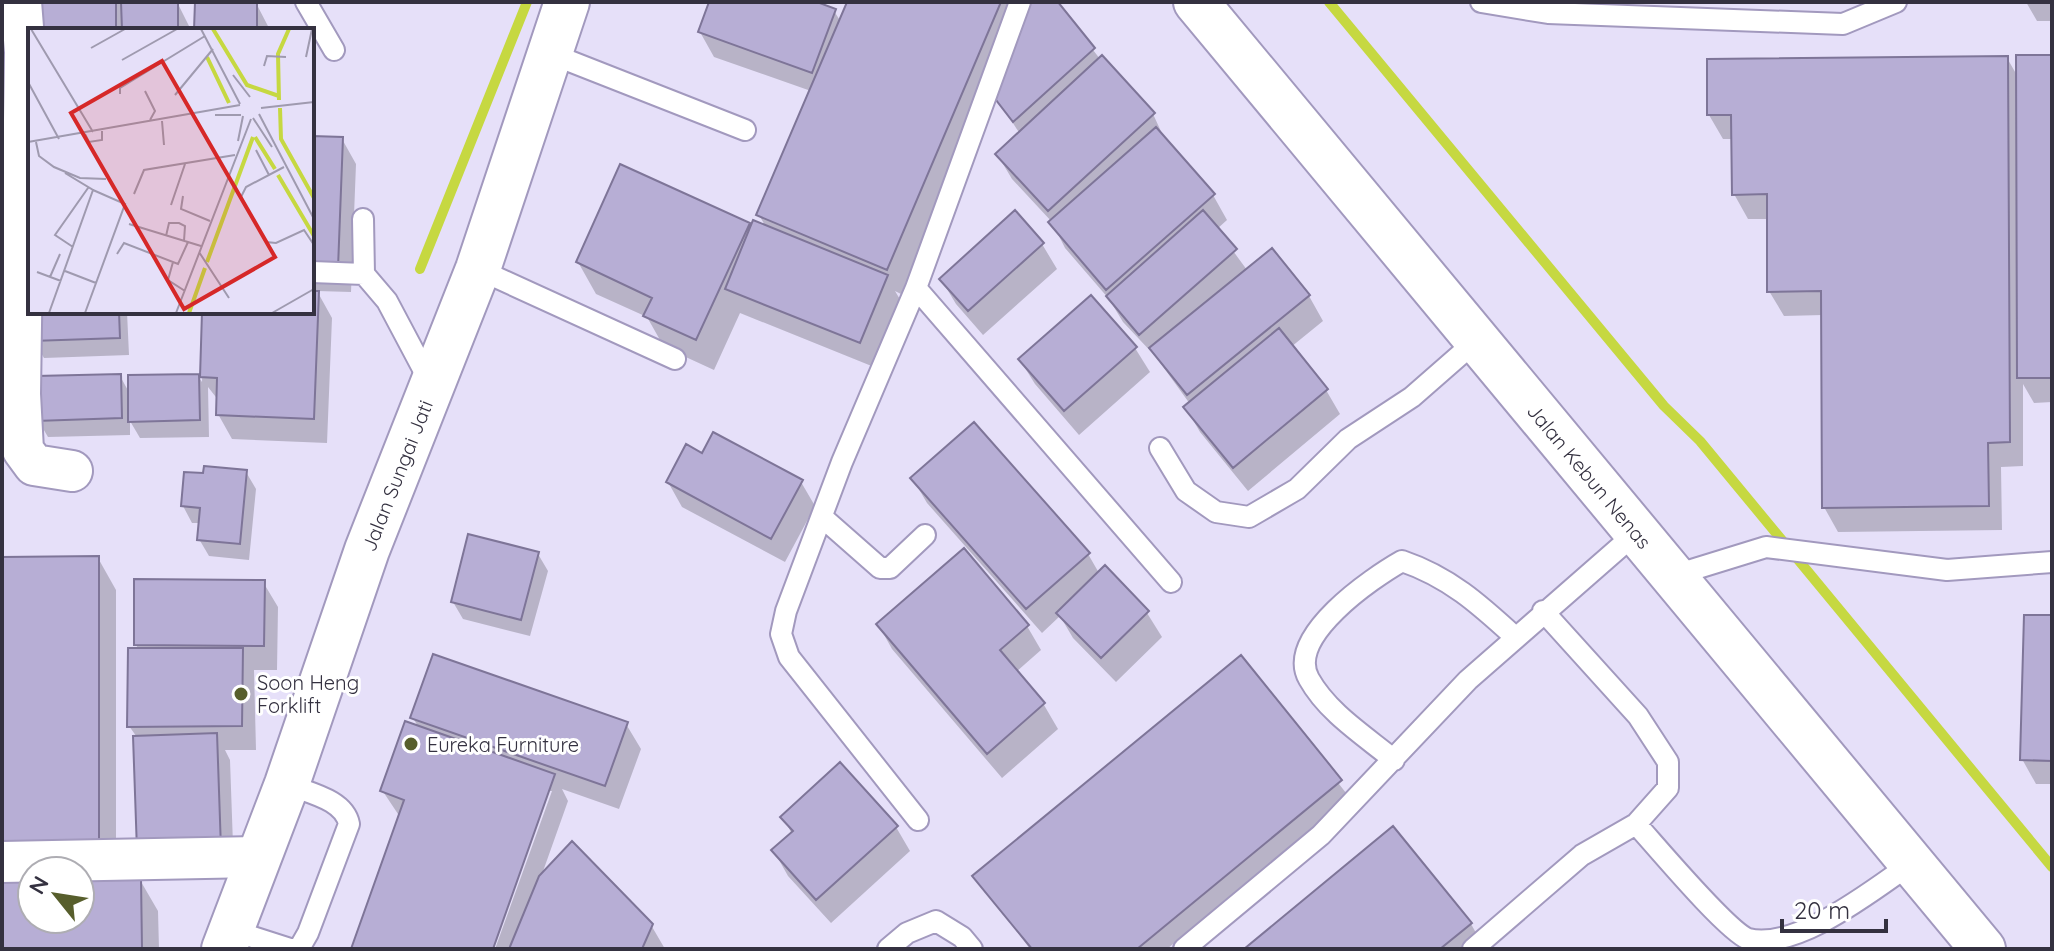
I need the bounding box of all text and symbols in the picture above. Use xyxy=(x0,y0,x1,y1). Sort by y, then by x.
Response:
inset map xyxy=(28,28,314,314)
street label: Jalan Sungai Jati xyxy=(355,396,438,555)
street label: Jalan Kebun Nenas xyxy=(1522,398,1657,553)
place label: Soon Heng Forklift xyxy=(257,670,359,718)
marker: Soon Heng Forklift xyxy=(232,685,250,703)
place label: Eureka Furniture xyxy=(427,732,579,757)
marker: Eureka Furniture xyxy=(402,735,420,753)
north arrow xyxy=(16,855,96,935)
text: N xyxy=(23,871,55,899)
scale bar xyxy=(1782,883,1886,933)
text: 20 m xyxy=(1794,895,1850,925)

